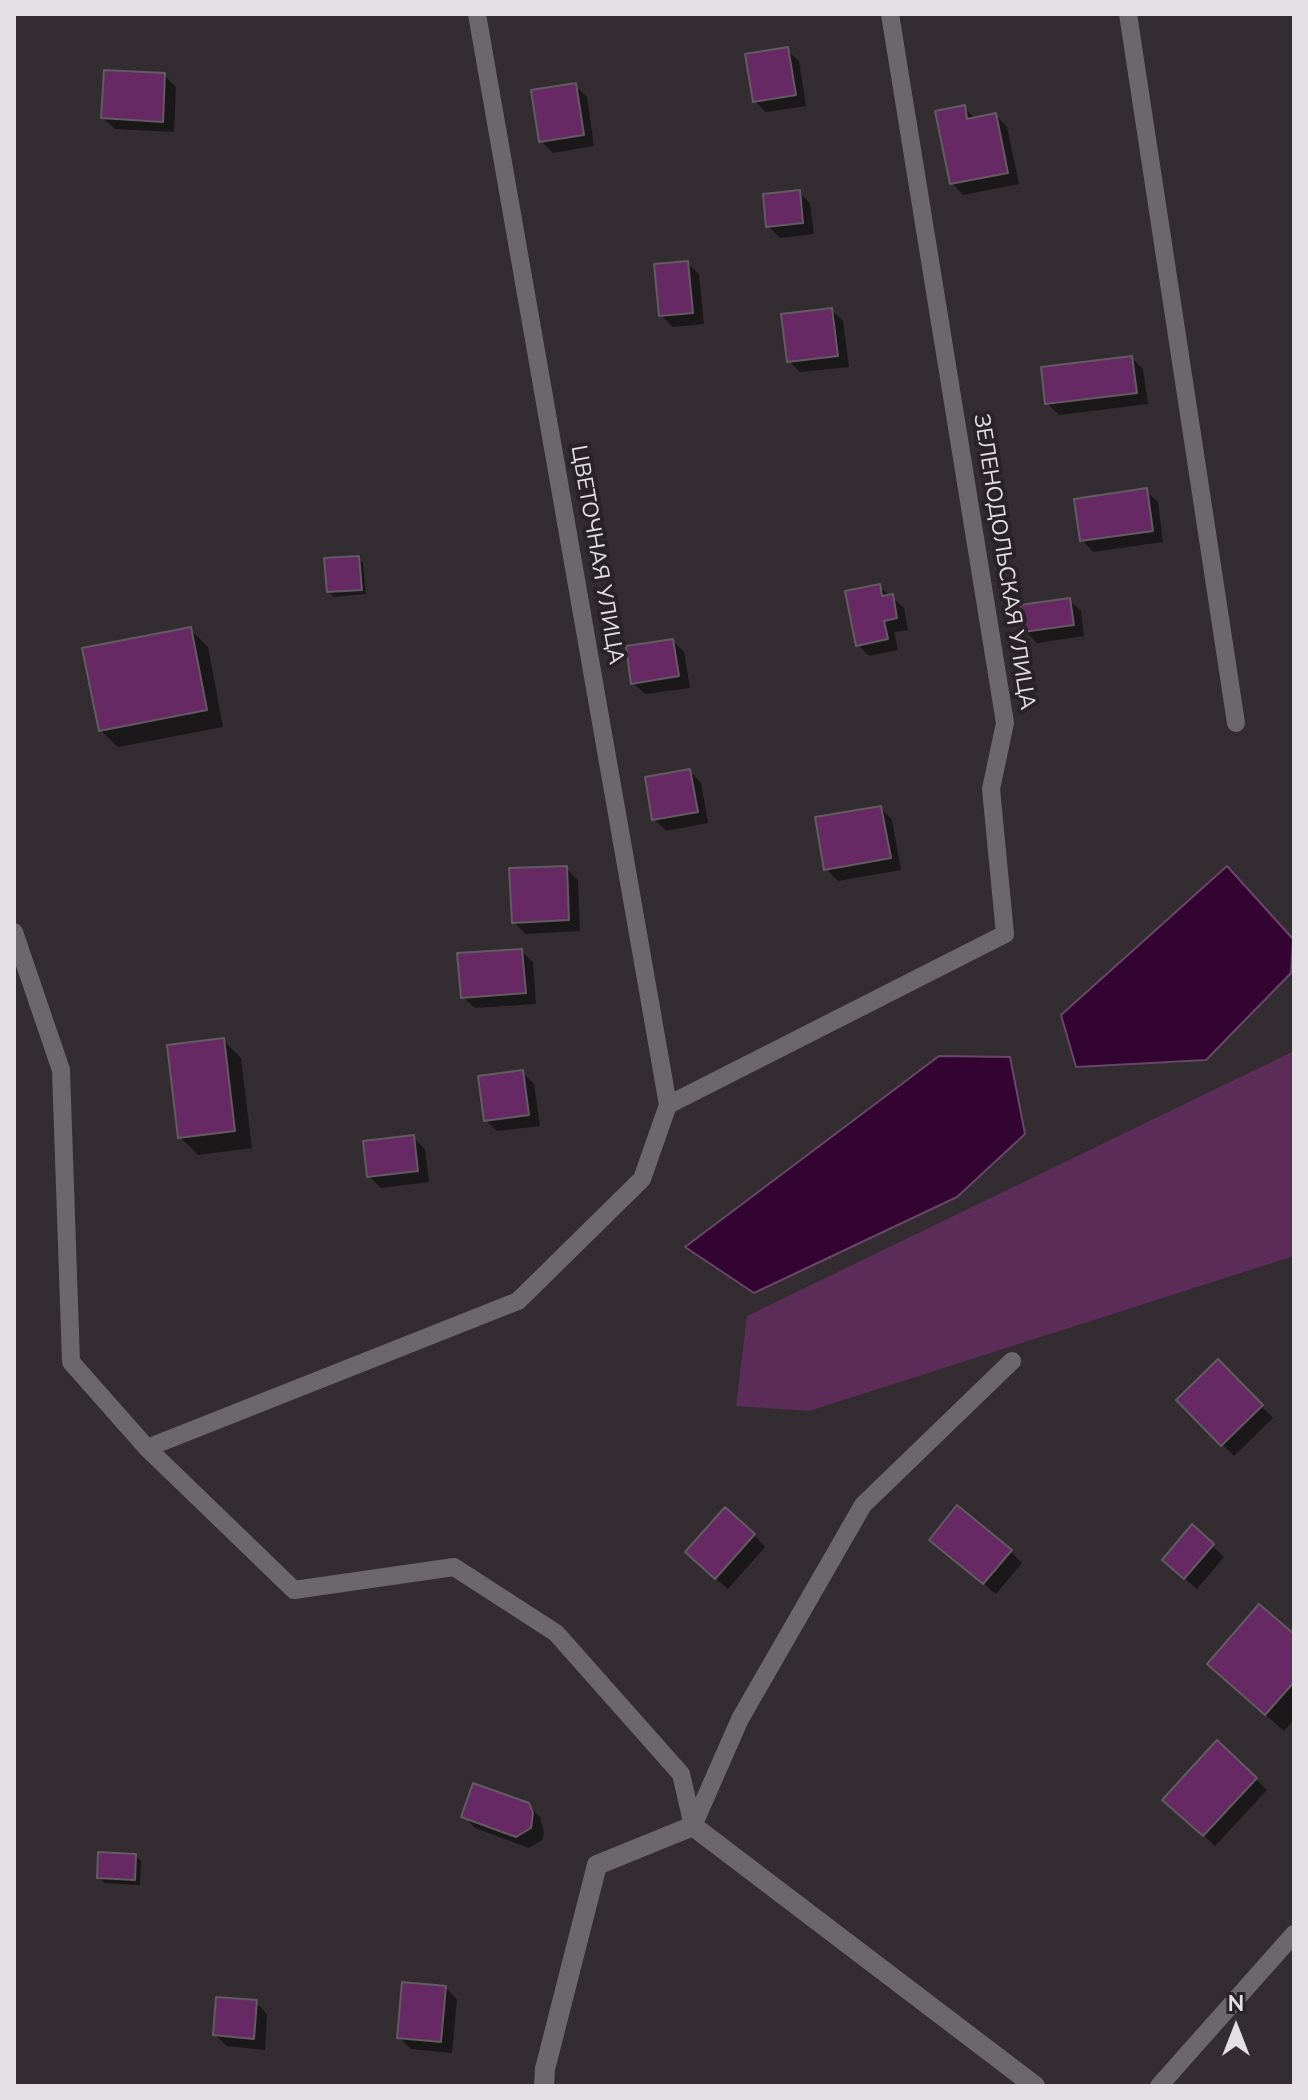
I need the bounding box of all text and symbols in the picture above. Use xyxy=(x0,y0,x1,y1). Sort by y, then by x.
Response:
street label: ЗЕЛЕНОДОЛЬСКАЯ УЛИЦА xyxy=(967,412,1039,712)
street label: ЦВЕТОЧНАЯ УЛИЦА xyxy=(564,443,628,667)
north arrow xyxy=(1196,1988,1276,2068)
text: N xyxy=(1228,1989,1244,2019)

